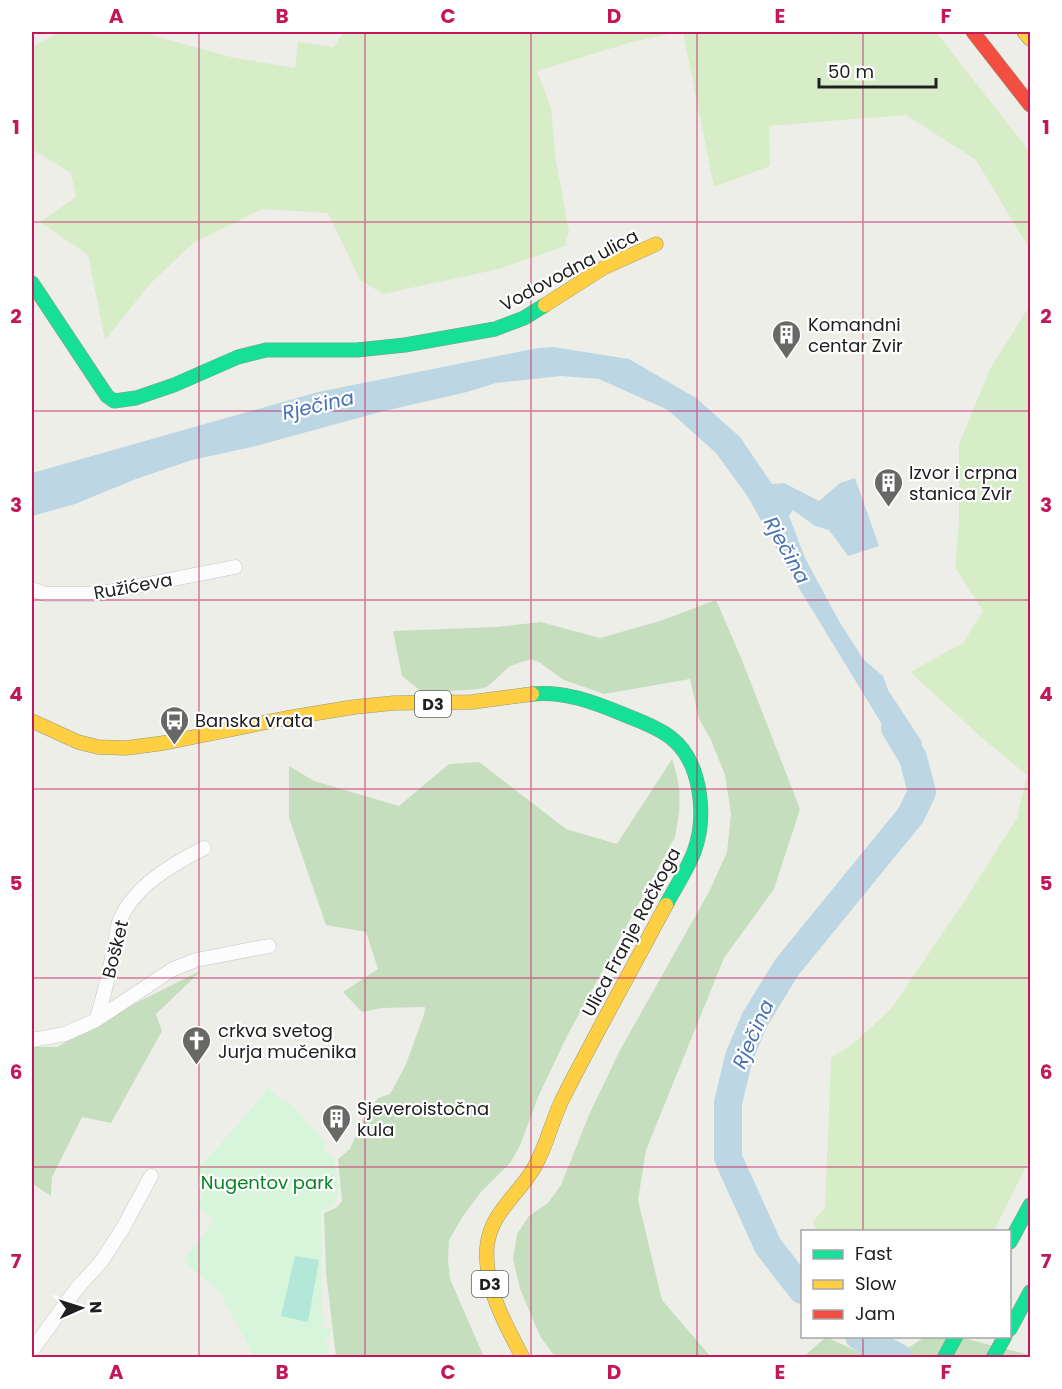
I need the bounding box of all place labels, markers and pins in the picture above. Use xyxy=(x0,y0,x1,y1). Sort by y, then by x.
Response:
place label: Komandni centar Zvir xyxy=(808,312,903,358)
building icon: Komandni centar Zvir xyxy=(771,318,803,360)
place label: Izvor i crpna stanica Zvir xyxy=(909,460,1018,506)
building icon: Izvor i crpna stanica Zvir xyxy=(872,466,904,508)
bus stop icon: Banska vrata xyxy=(158,704,190,746)
place label: Banska vrata xyxy=(195,708,313,733)
place label: crkva svetog Jurja mučenika xyxy=(218,1018,357,1064)
church icon: crkva svetog Jurja mučenika xyxy=(181,1024,213,1066)
place label: Sjeveroistočna kula xyxy=(357,1096,489,1142)
building icon: Sjeveroistočna kula xyxy=(320,1102,352,1144)

